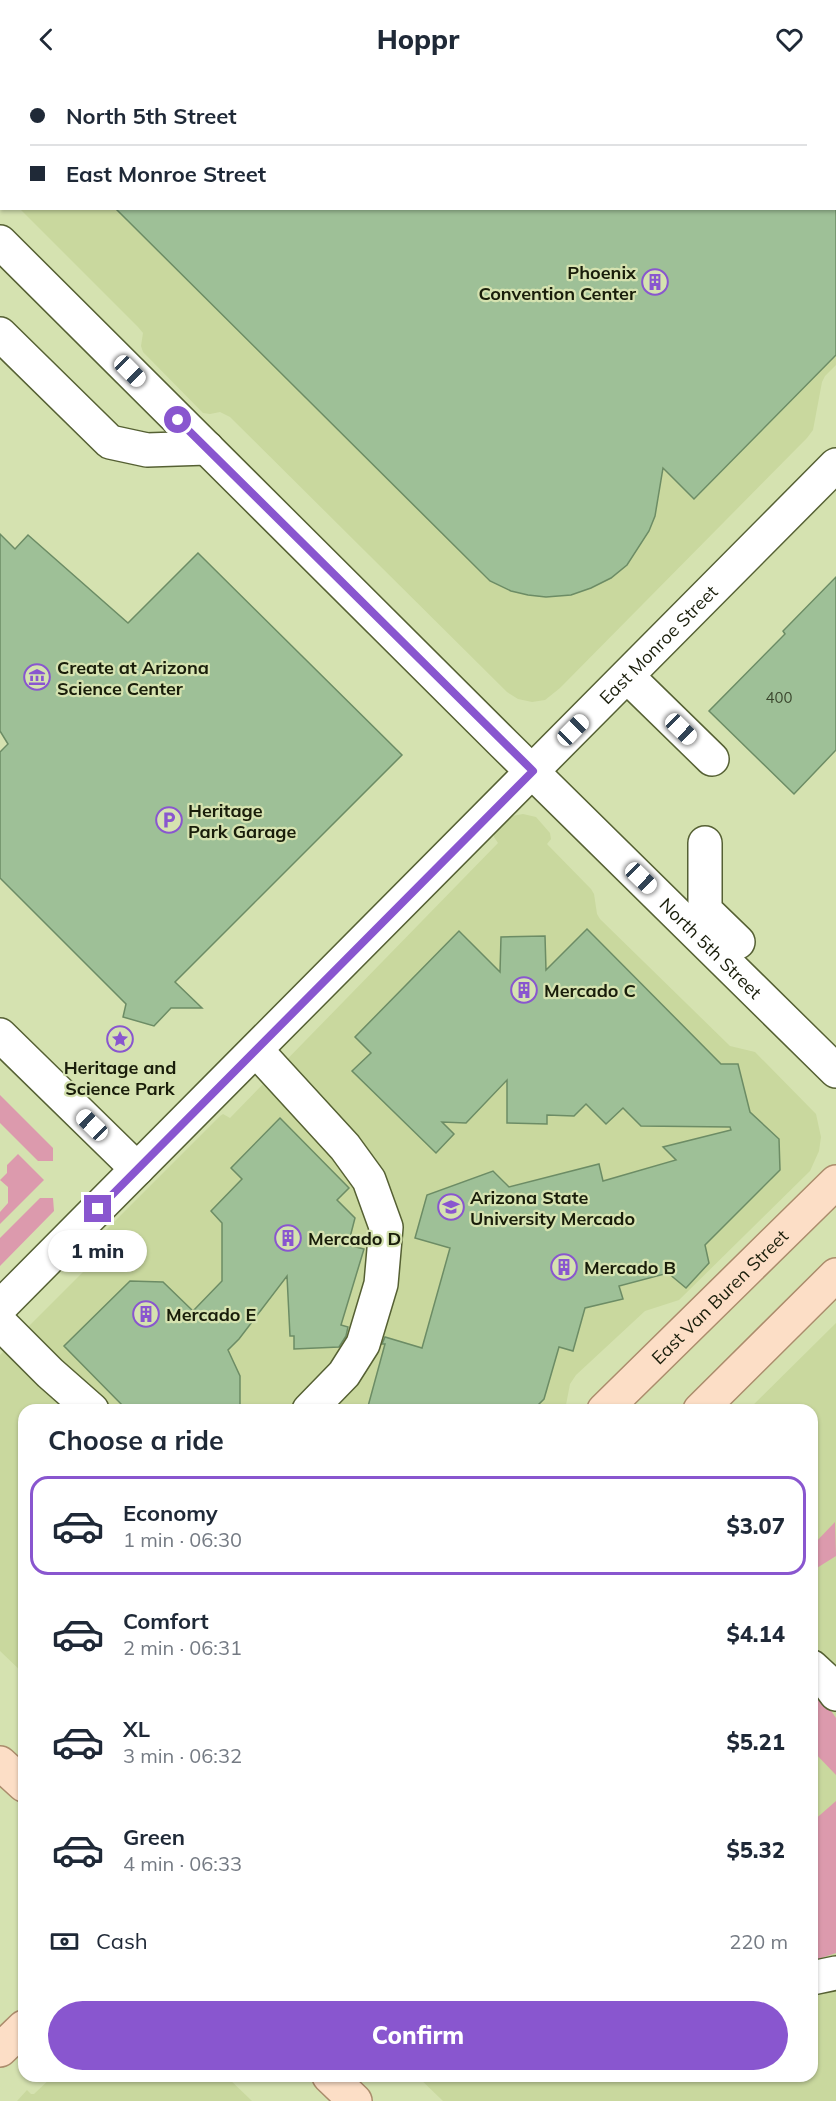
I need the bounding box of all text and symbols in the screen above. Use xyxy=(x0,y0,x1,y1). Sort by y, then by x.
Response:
text: Hoppr xyxy=(377,22,459,56)
icon: back xyxy=(30,23,63,56)
icon: heart xyxy=(773,23,806,56)
text: North 5th Street xyxy=(66,102,237,130)
text: East Monroe Street xyxy=(66,160,266,188)
place label: Phoenix Convention Center xyxy=(479,261,637,305)
building icon: Phoenix Convention Center xyxy=(640,267,670,297)
car xyxy=(111,352,149,390)
route start xyxy=(164,406,191,433)
street label: East Monroe Street xyxy=(594,580,722,709)
place label: Create at Arizona Science Center xyxy=(57,656,209,700)
museum icon: Create at Arizona Science Center xyxy=(22,662,52,692)
house number: 400 xyxy=(765,688,793,707)
car xyxy=(662,710,700,748)
car xyxy=(554,711,592,749)
place label: Heritage Park Garage xyxy=(188,799,296,843)
parking icon: Heritage Park Garage xyxy=(154,805,184,835)
car xyxy=(622,859,660,897)
street label: North 5th Street xyxy=(655,893,767,1003)
building icon: Mercado C xyxy=(509,975,539,1005)
place label: Mercado C xyxy=(544,979,636,1002)
place icon: Heritage and Science Park xyxy=(105,1024,135,1054)
place label: Heritage and Science Park xyxy=(64,1056,176,1100)
car xyxy=(73,1106,111,1144)
place label: Arizona State University Mercado xyxy=(470,1186,635,1230)
school or university icon: Arizona State University Mercado xyxy=(436,1192,466,1222)
route end xyxy=(84,1195,111,1222)
building icon: Mercado D xyxy=(273,1223,303,1253)
street label: East Van Buren Street xyxy=(646,1224,793,1369)
place label: Mercado D xyxy=(308,1227,401,1250)
callout: 1 min xyxy=(48,1230,148,1272)
text: 1 min xyxy=(71,1238,124,1263)
building icon: Mercado B xyxy=(549,1252,579,1282)
place label: Mercado B xyxy=(584,1256,676,1279)
building icon: Mercado E xyxy=(131,1299,161,1329)
place label: Mercado E xyxy=(166,1303,256,1326)
text: Choose a ride xyxy=(48,1423,224,1457)
icon: car xyxy=(51,1499,105,1553)
text: Economy xyxy=(123,1499,218,1527)
text: $3.07 xyxy=(726,1512,785,1540)
text: 1 min · 06:30 xyxy=(123,1527,242,1552)
icon: car xyxy=(51,1607,105,1661)
text: Comfort xyxy=(123,1607,209,1635)
text: $4.14 xyxy=(726,1620,785,1648)
text: 2 min · 06:31 xyxy=(123,1635,242,1660)
icon: car xyxy=(51,1715,105,1769)
text: XL xyxy=(123,1715,150,1743)
text: $5.21 xyxy=(726,1728,785,1756)
text: 3 min · 06:32 xyxy=(123,1743,242,1768)
icon: car xyxy=(51,1823,105,1877)
text: Green xyxy=(123,1823,185,1851)
text: $5.32 xyxy=(726,1836,785,1864)
text: 4 min · 06:33 xyxy=(123,1851,242,1876)
icon: cash xyxy=(48,1925,81,1958)
text: Cash xyxy=(96,1927,148,1955)
text: 220 m xyxy=(729,1929,788,1954)
button: Confirm xyxy=(48,2001,788,2070)

